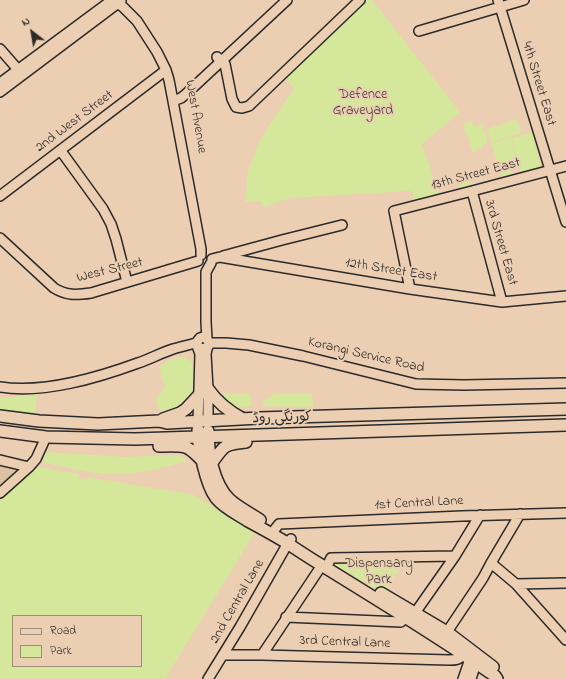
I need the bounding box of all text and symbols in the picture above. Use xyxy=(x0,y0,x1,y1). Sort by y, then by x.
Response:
north arrow xyxy=(12,12,52,52)
text: N xyxy=(19,13,33,30)
street label: 4th Street East xyxy=(517,40,559,128)
street label: West Avenue xyxy=(180,79,210,155)
street label: 2nd West Street xyxy=(33,87,117,157)
park label: Defence Graveyard xyxy=(333,88,393,120)
street label: 13th Street East xyxy=(430,155,522,195)
street label: 3rd Street East xyxy=(480,198,520,288)
street label: West Street xyxy=(75,255,145,287)
street label: 12th Street East xyxy=(344,255,438,287)
street label: Korangi Service Road xyxy=(306,334,426,378)
street label: کورنگی روڈ xyxy=(252,410,312,428)
street label: 1st Central Lane xyxy=(374,493,464,515)
street label: 2nd Central Lane xyxy=(207,557,269,647)
park label: Dispensary Park xyxy=(345,557,413,590)
legend xyxy=(12,615,142,667)
text: Road xyxy=(50,622,76,640)
street label: 3rd Central Lane xyxy=(299,633,391,653)
text: Park xyxy=(50,642,72,660)

